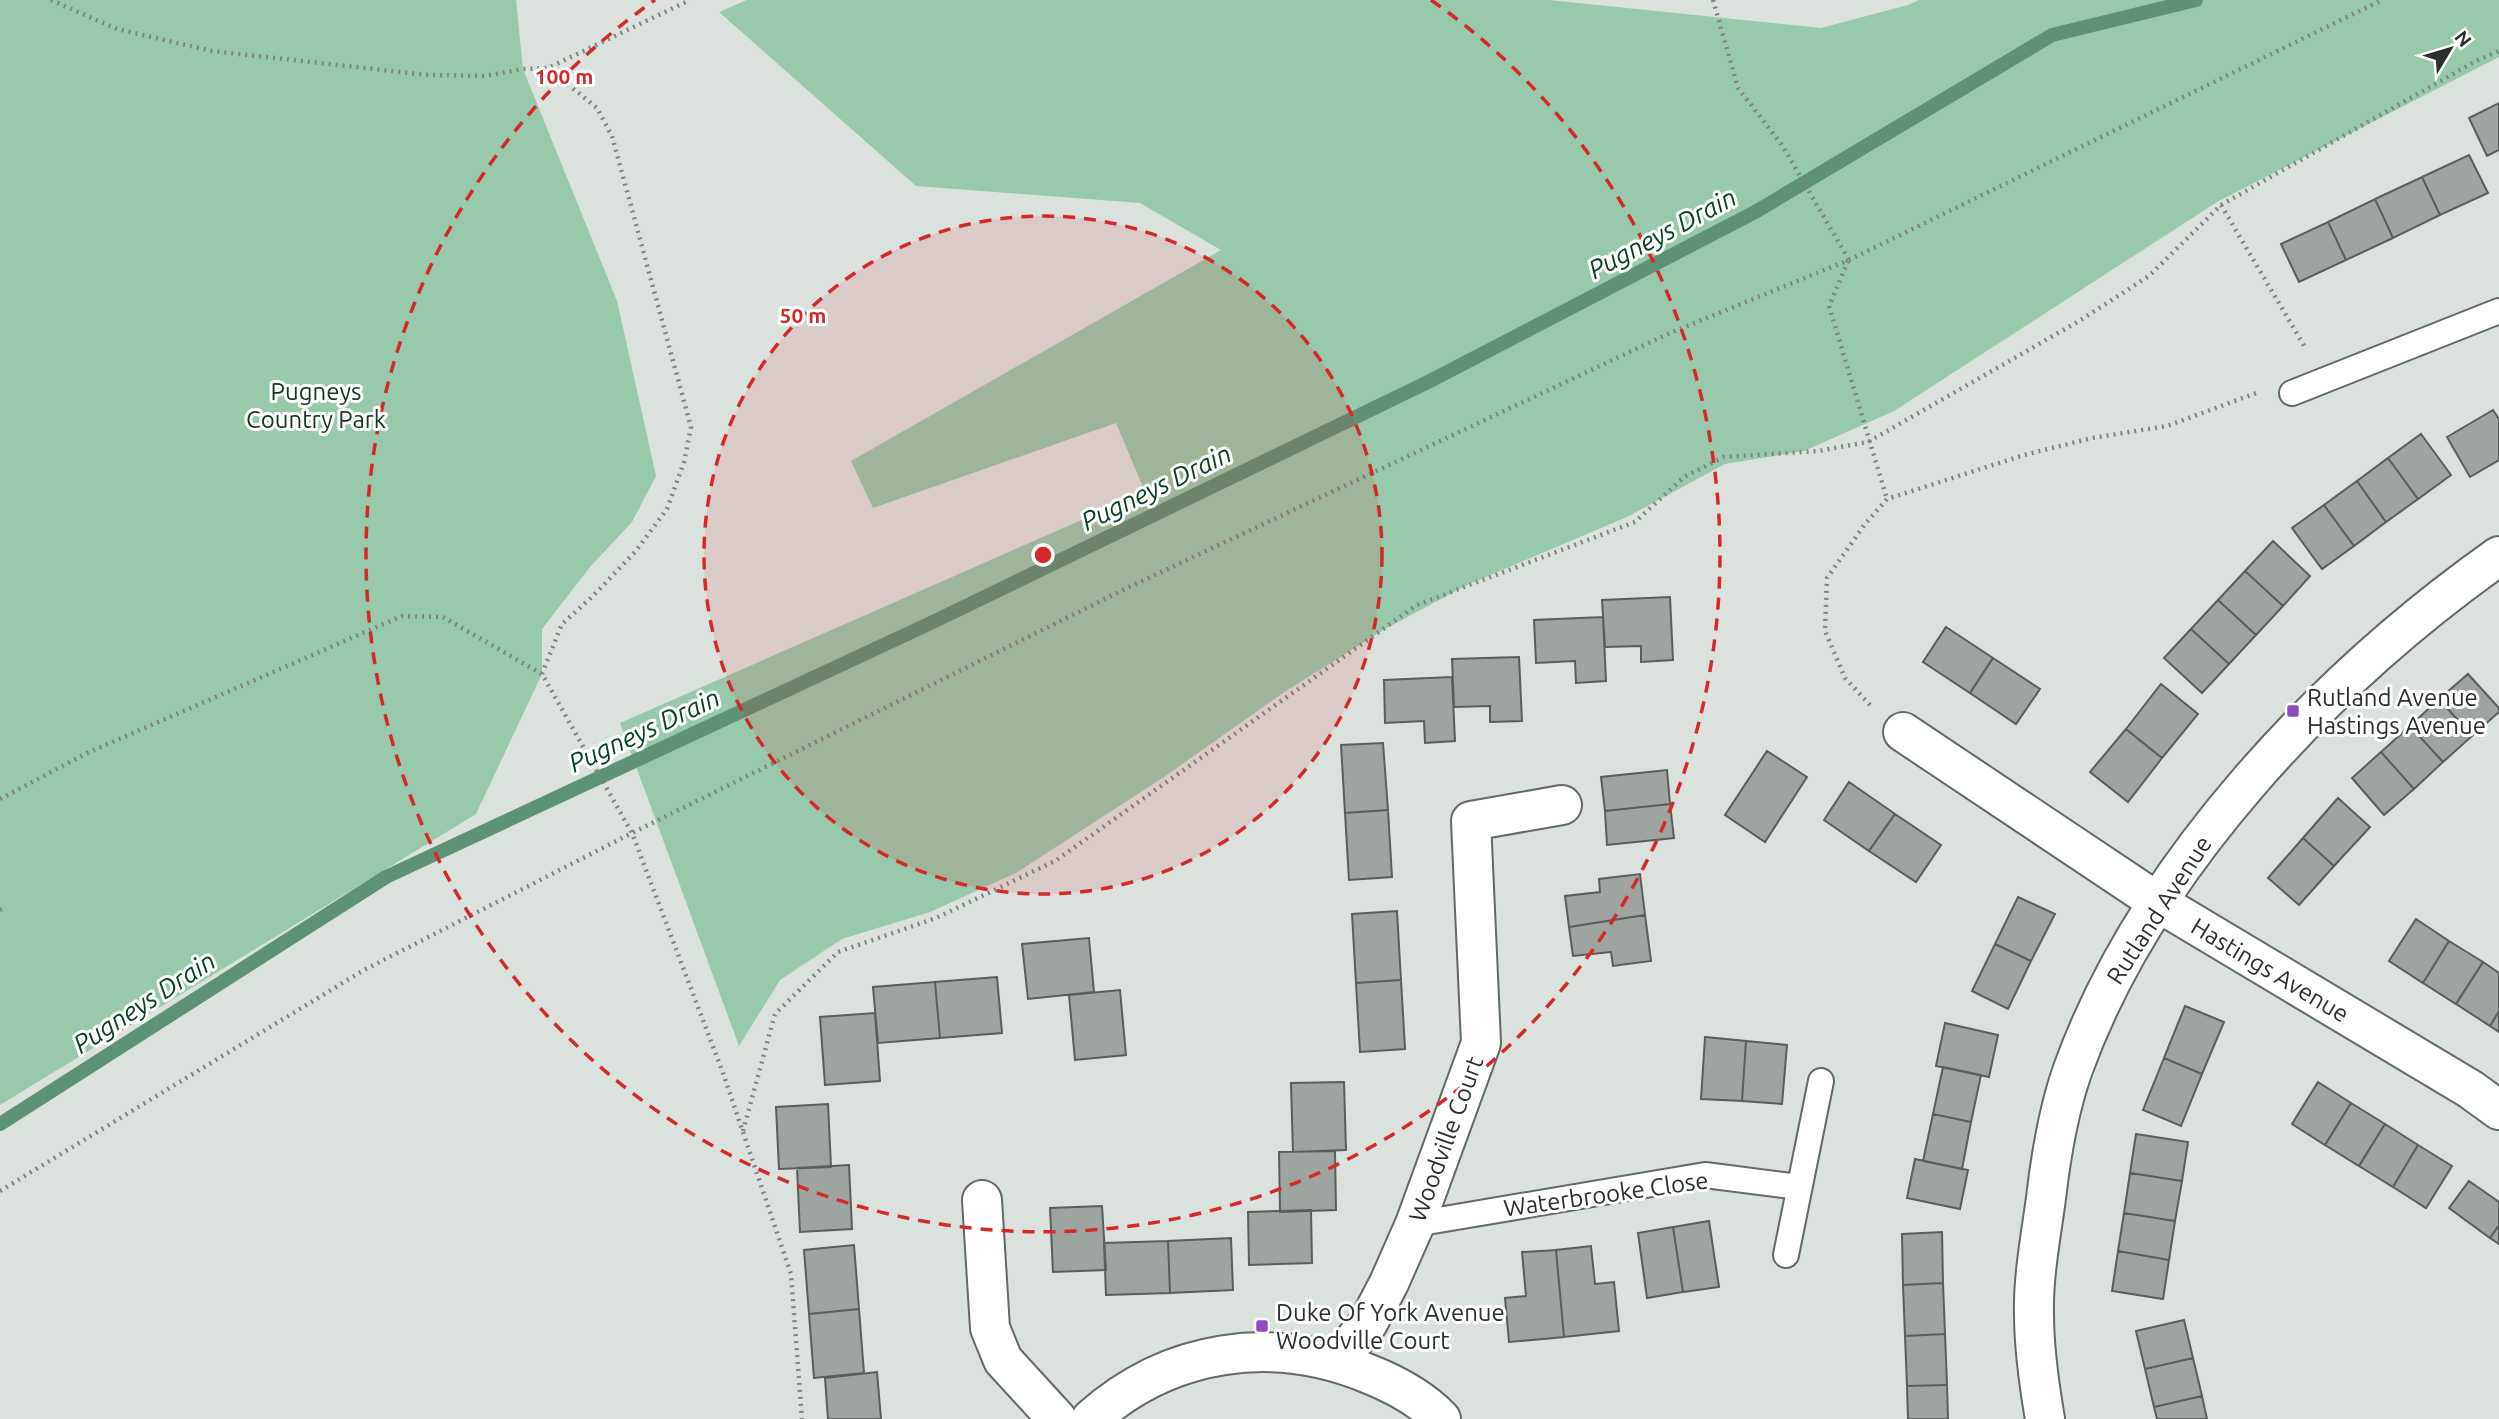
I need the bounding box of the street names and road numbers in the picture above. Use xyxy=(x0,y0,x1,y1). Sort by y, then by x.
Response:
street label: Rutland Avenue xyxy=(2101,831,2217,989)
street label: Hastings Avenue xyxy=(2186,912,2354,1028)
street label: Woodville Court xyxy=(1404,1052,1489,1225)
street label: Waterbrooke Close xyxy=(1502,1166,1710,1222)

